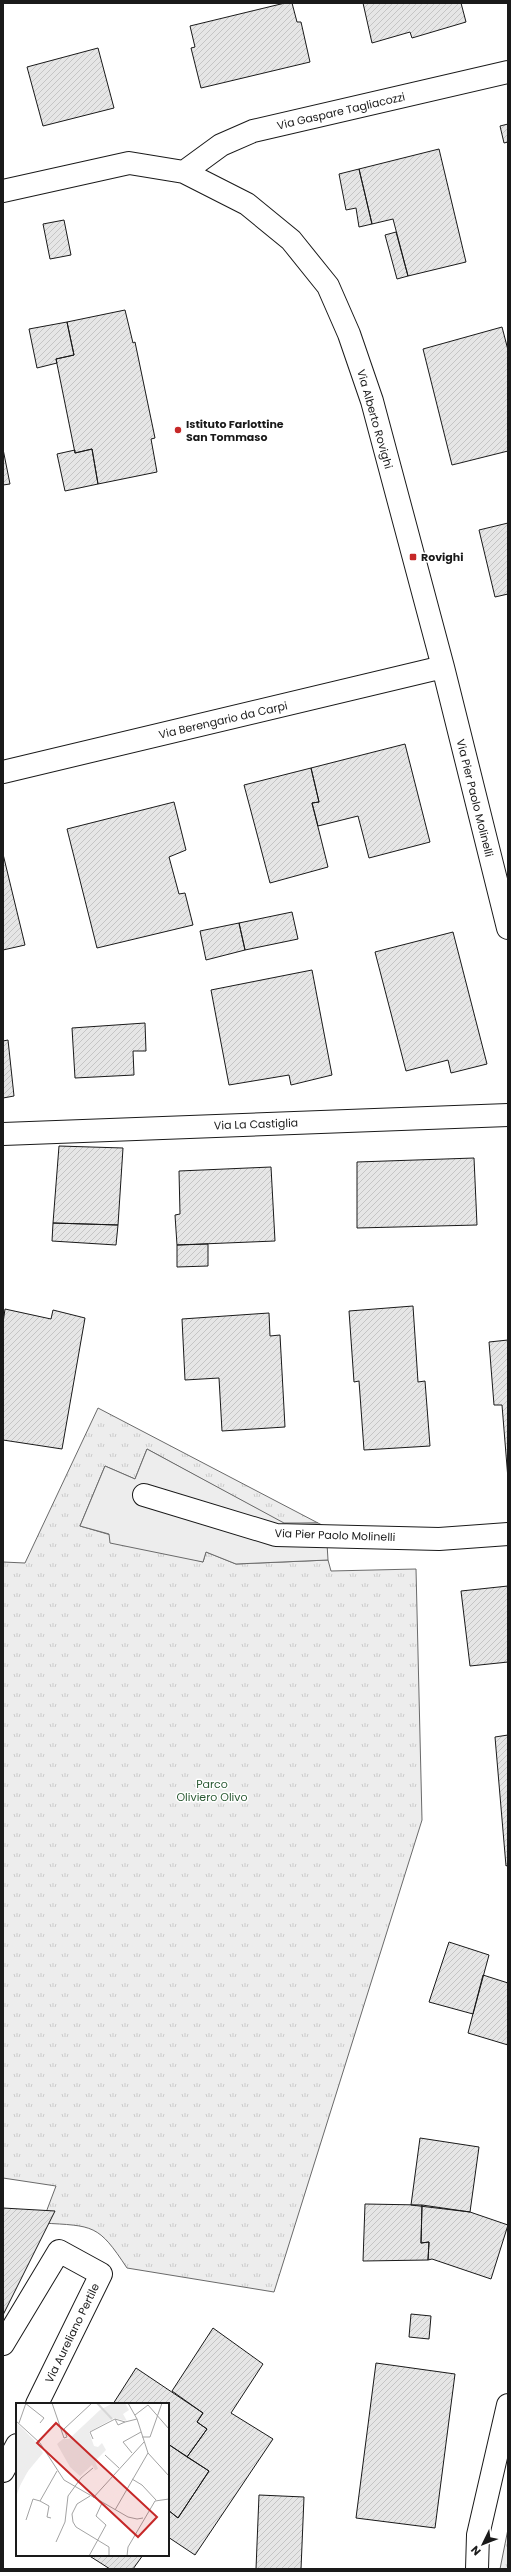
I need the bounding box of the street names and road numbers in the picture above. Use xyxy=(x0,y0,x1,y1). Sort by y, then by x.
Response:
street label: Via Gaspare Tagliacozzi xyxy=(275,88,407,134)
street label: Via Alberto Rovighi xyxy=(353,367,397,471)
street label: Via Berengario da Carpi xyxy=(157,697,289,743)
street label: Via Pier Paolo Molinelli xyxy=(453,737,497,859)
street label: Via La Castiglia xyxy=(214,1115,298,1133)
street label: Via Pier Paolo Molinelli xyxy=(274,1525,396,1545)
street label: Via Aureliano Pertile xyxy=(41,2280,103,2386)

